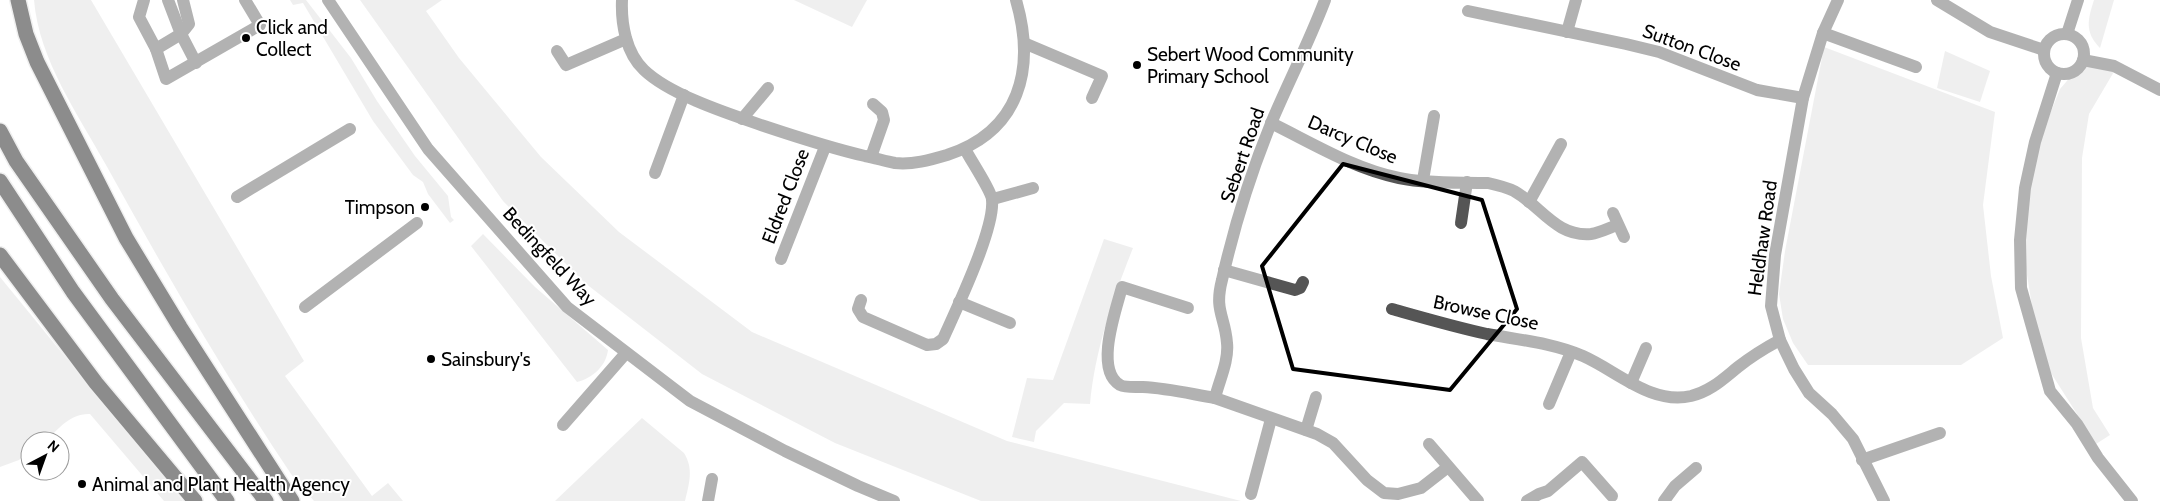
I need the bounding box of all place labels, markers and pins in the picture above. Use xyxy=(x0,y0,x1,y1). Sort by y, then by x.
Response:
place label: Click and Collect xyxy=(256,16,328,61)
marker: Click and Collect xyxy=(240,32,252,44)
place label: Sebert Wood Community Primary School xyxy=(1147,43,1354,88)
marker: Sebert Wood Community Primary School xyxy=(1131,59,1143,71)
place label: Timpson xyxy=(345,196,415,219)
marker: Timpson xyxy=(419,201,431,213)
place label: Sainsbury's xyxy=(441,348,531,371)
marker: Sainsbury's xyxy=(425,353,437,365)
place label: Animal and Plant Health Agency xyxy=(92,473,350,496)
marker: Animal and Plant Health Agency xyxy=(76,478,88,490)

